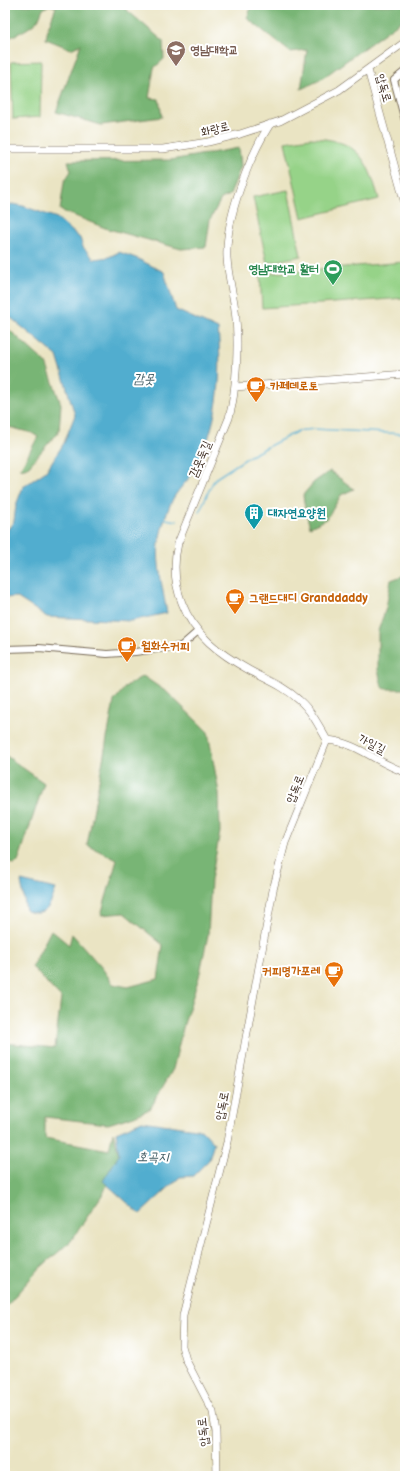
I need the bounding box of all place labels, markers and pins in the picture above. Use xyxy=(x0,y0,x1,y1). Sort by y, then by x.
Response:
school or university icon: 영남대학교 xyxy=(165,39,187,67)
place label: 영남대학교 xyxy=(190,43,238,58)
sports icon: 영남대학교 활터 xyxy=(322,258,344,286)
place label: 영남대학교 활터 xyxy=(248,262,319,277)
cafe icon: 카페데로토 xyxy=(245,375,267,403)
place label: 카페데로토 xyxy=(270,379,319,394)
building icon: 대자연요양원 xyxy=(243,502,265,530)
place label: 대자연요양원 xyxy=(267,506,326,521)
cafe icon: 그랜드대디 Granddaddy xyxy=(224,587,246,615)
place label: 그랜드대디 Granddaddy xyxy=(249,591,368,606)
cafe icon: 월화수커피 xyxy=(116,635,138,663)
place label: 월화수커피 xyxy=(141,639,190,654)
cafe icon: 커피명가포레 xyxy=(323,960,345,988)
place label: 커피명가포레 xyxy=(262,964,320,979)

